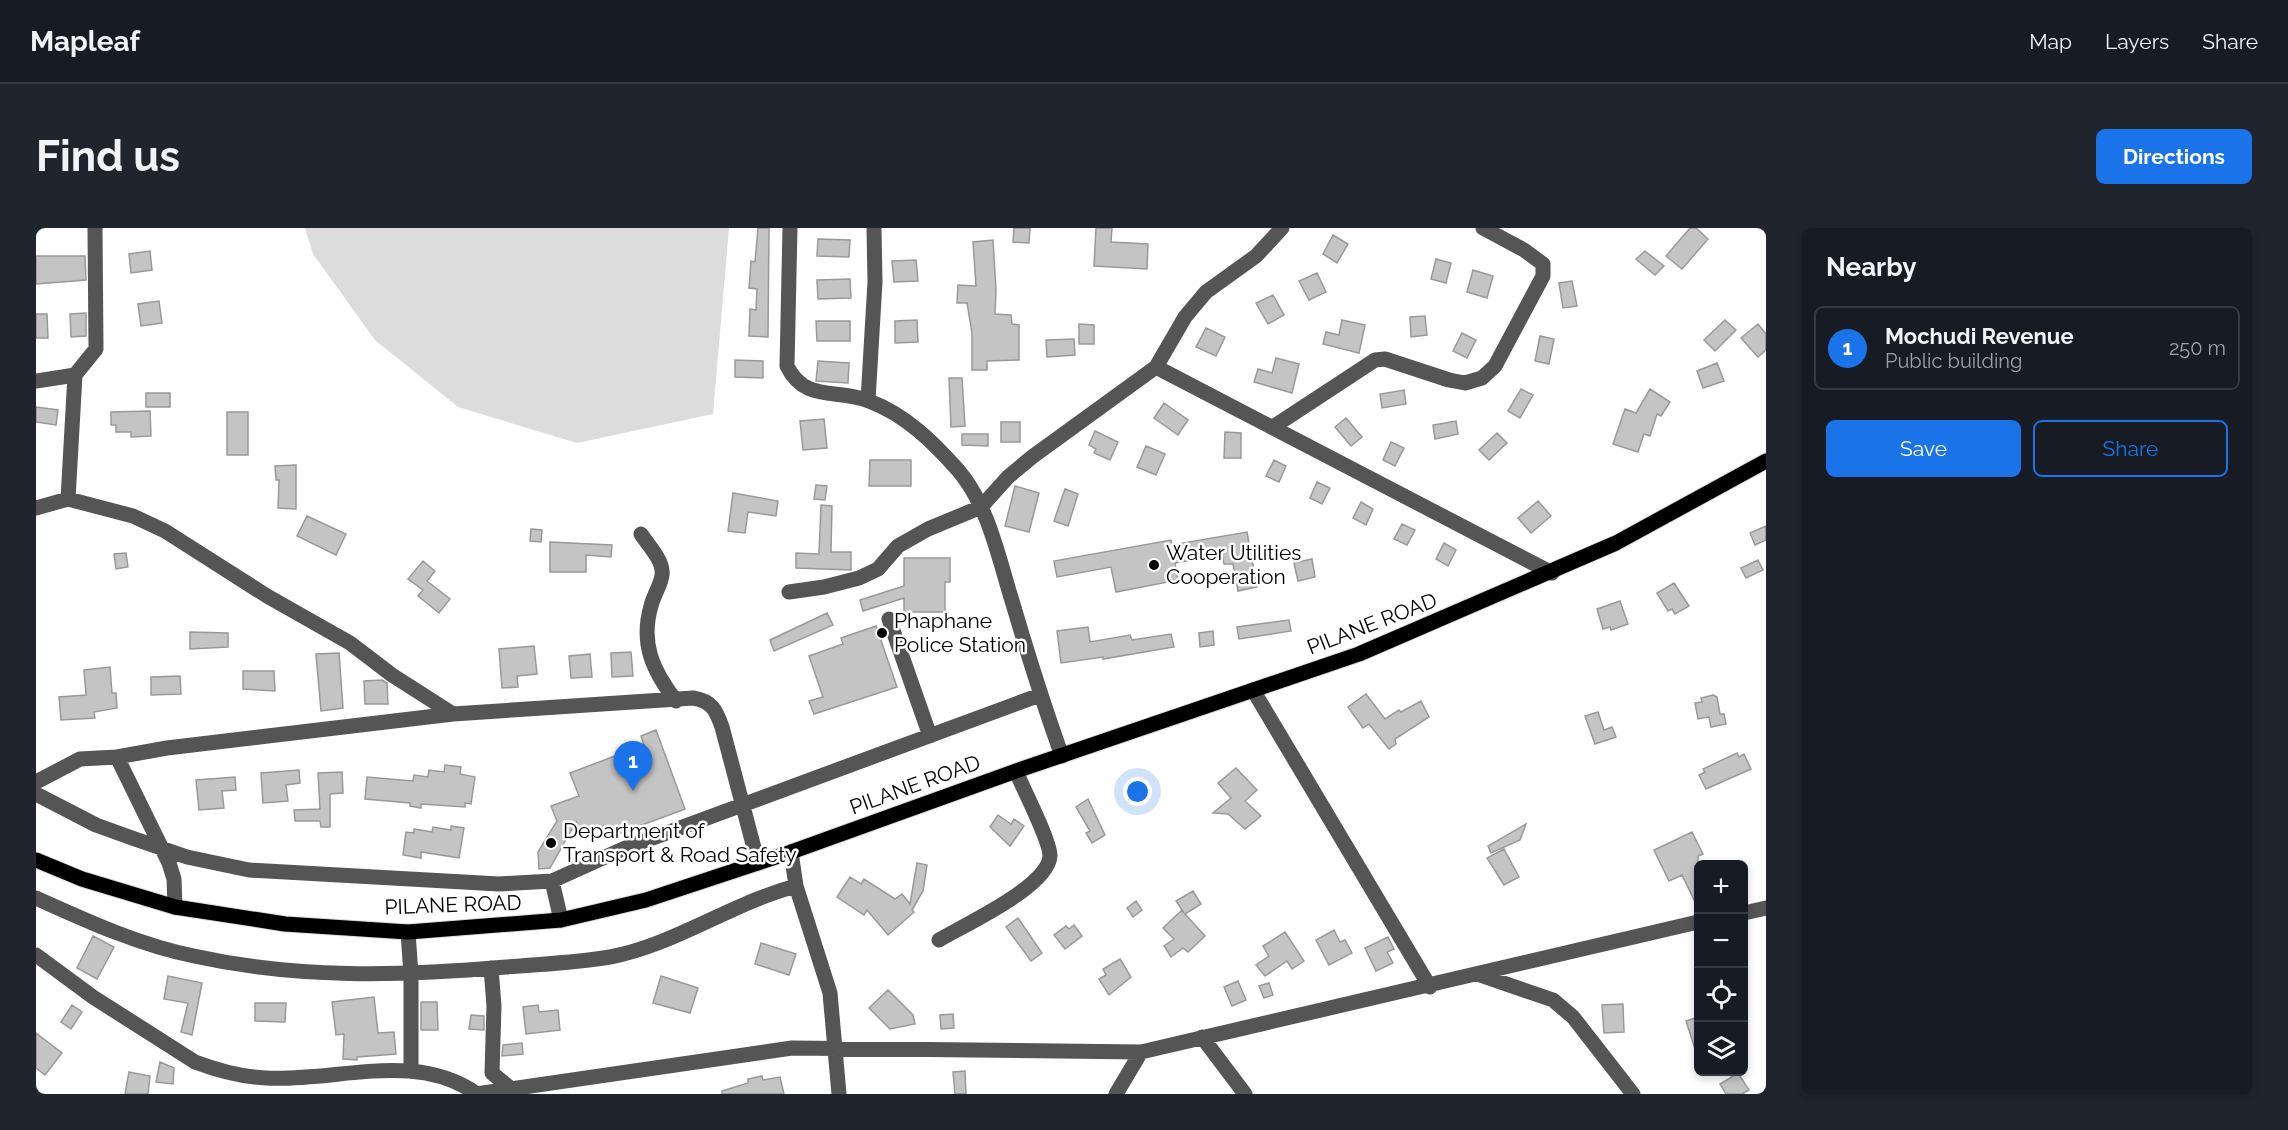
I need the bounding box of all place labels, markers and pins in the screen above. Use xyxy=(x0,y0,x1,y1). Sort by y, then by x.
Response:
place label: Water Utilities Cooperation xyxy=(1166,540,1301,589)
marker: Water Utilities Cooperation xyxy=(1147,558,1161,572)
place label: Phaphane Police Station xyxy=(894,608,1026,657)
marker: Phaphane Police Station xyxy=(875,626,889,640)
pin: 1 xyxy=(614,742,652,791)
place label: Department of Transport & Road Safety xyxy=(563,818,797,867)
marker: Department of Transport & Road Safety xyxy=(544,836,558,850)

